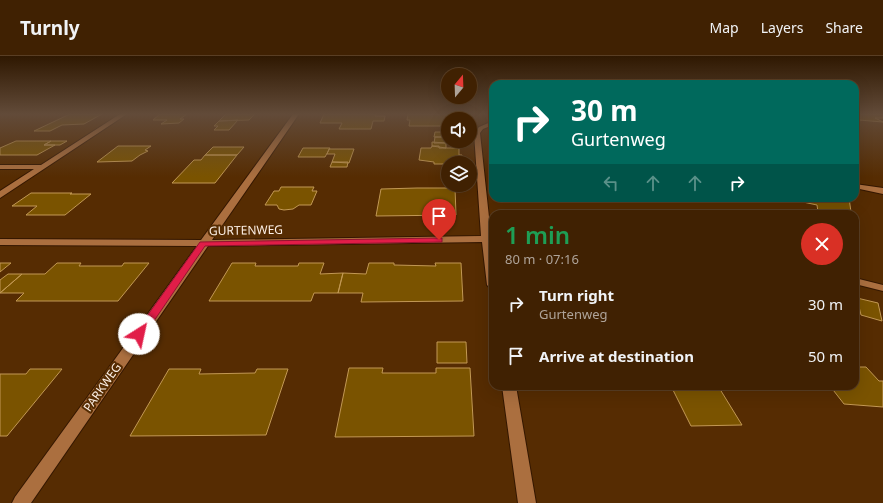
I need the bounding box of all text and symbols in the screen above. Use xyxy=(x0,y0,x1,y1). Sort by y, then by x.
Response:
text: Turnly xyxy=(20,15,80,41)
text: Map xyxy=(710,18,739,37)
text: Layers xyxy=(761,18,803,37)
text: Share xyxy=(825,18,863,37)
north arrow xyxy=(441,68,477,104)
map controls xyxy=(441,68,477,192)
text: 30 m xyxy=(571,91,638,129)
icon: right xyxy=(505,96,557,148)
button: sound xyxy=(441,112,477,148)
text: Gurtenweg xyxy=(571,127,666,151)
button: layers xyxy=(441,156,477,192)
icon: left xyxy=(600,172,622,194)
icon: ahead xyxy=(642,172,664,194)
icon: ahead xyxy=(684,172,706,194)
icon: right xyxy=(726,172,748,194)
pin xyxy=(422,199,456,240)
icon: arrive xyxy=(428,205,450,227)
text: 1 min xyxy=(505,218,570,251)
street label: GURTENWEG xyxy=(209,221,283,239)
button: close xyxy=(801,223,843,265)
text: 80 m · 07:16 xyxy=(505,250,579,268)
text: Turn right xyxy=(539,285,614,305)
icon: right xyxy=(505,293,527,315)
text: 30 m xyxy=(808,294,843,314)
text: Gurtenweg xyxy=(539,305,607,323)
position arrow xyxy=(118,313,160,355)
icon: arrive xyxy=(505,345,527,367)
text: Arrive at destination xyxy=(539,346,694,366)
text: 50 m xyxy=(808,346,843,366)
street label: PARKWEG xyxy=(79,359,125,415)

